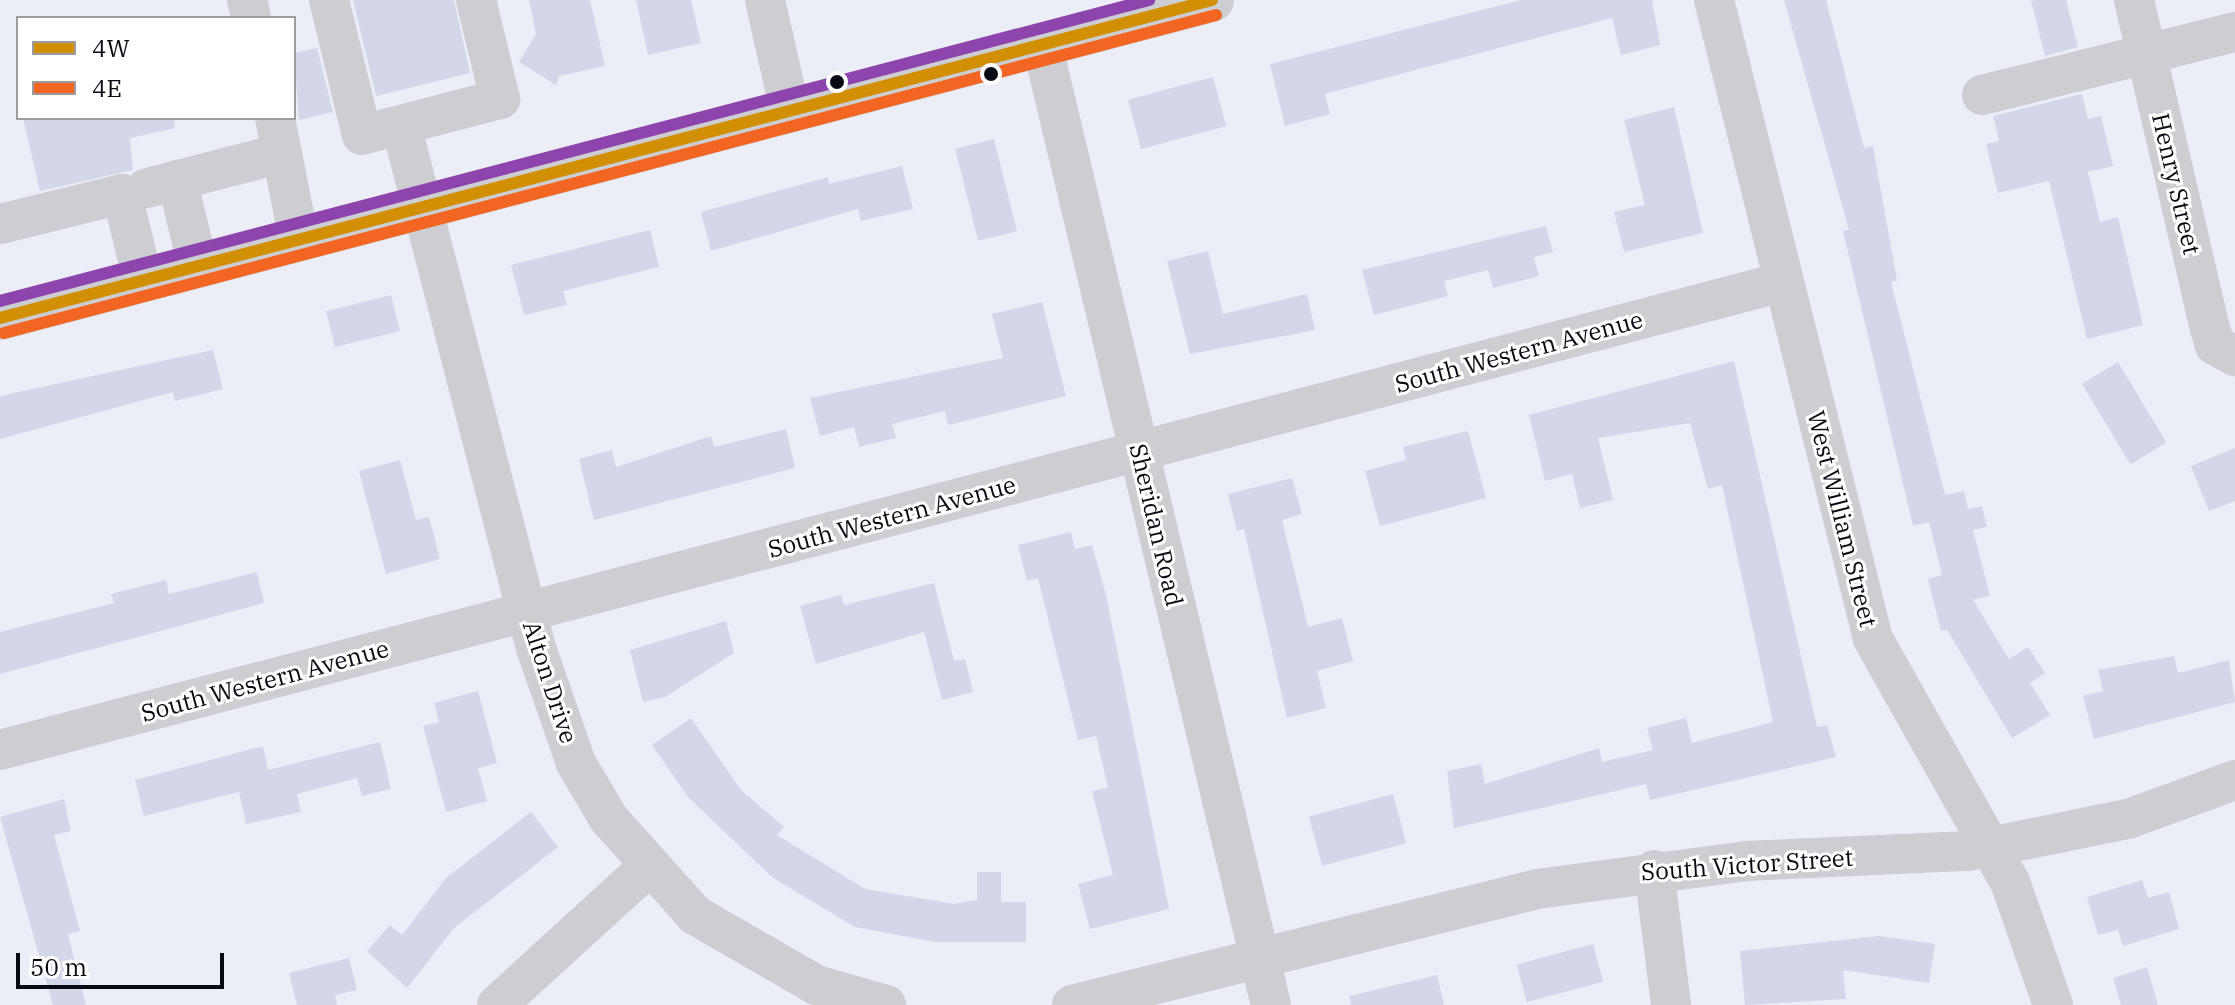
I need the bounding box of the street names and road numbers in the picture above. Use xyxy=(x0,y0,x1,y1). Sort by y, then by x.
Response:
street label: Henry Street xyxy=(2146,110,2206,258)
street label: South Western Avenue xyxy=(1392,305,1646,399)
street label: West William Street xyxy=(1801,408,1883,630)
street label: Sheridan Road xyxy=(1123,441,1189,609)
street label: South Western Avenue xyxy=(765,470,1019,564)
street label: Alton Drive xyxy=(517,617,583,747)
street label: South Western Avenue xyxy=(138,634,392,728)
street label: South Victor Street xyxy=(1640,843,1854,887)

